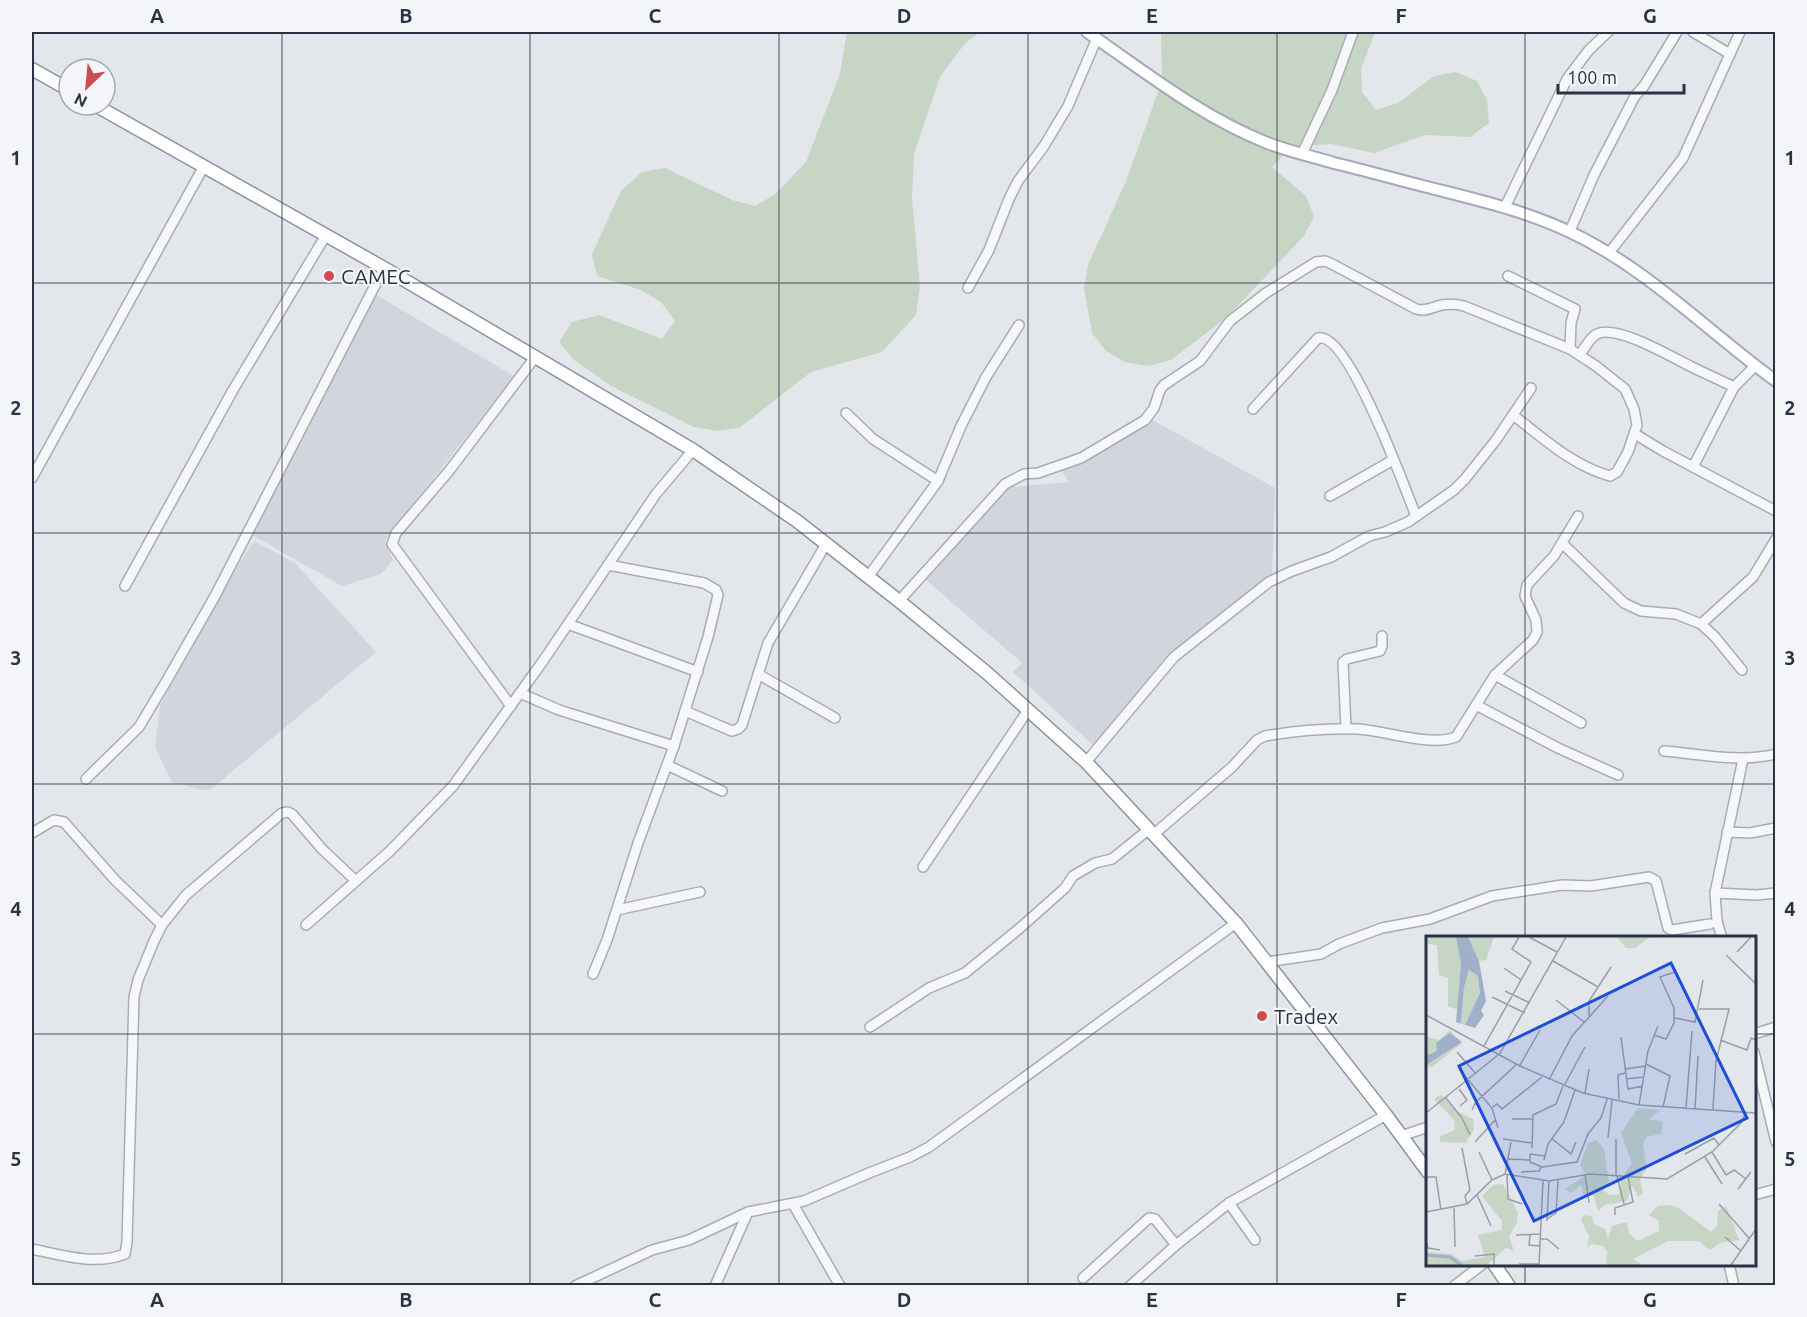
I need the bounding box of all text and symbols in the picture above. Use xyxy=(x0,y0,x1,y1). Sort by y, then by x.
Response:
text: A xyxy=(150,4,164,27)
text: B xyxy=(399,4,413,27)
text: C xyxy=(649,4,662,27)
text: D xyxy=(897,4,911,27)
text: E xyxy=(1146,4,1158,27)
text: F xyxy=(1395,4,1407,27)
text: G xyxy=(1643,4,1657,27)
north arrow xyxy=(57,57,117,117)
scale bar xyxy=(1558,57,1684,95)
text: 100 m xyxy=(1567,67,1617,87)
text: N xyxy=(71,90,90,111)
text: 1 xyxy=(10,146,22,169)
text: 1 xyxy=(1784,146,1796,169)
place label: CAMEC xyxy=(341,264,411,288)
marker: CAMEC xyxy=(322,269,336,283)
text: 2 xyxy=(10,396,22,419)
text: 2 xyxy=(1784,396,1796,419)
text: 3 xyxy=(10,646,22,669)
text: 3 xyxy=(1784,646,1796,669)
text: 4 xyxy=(10,897,22,920)
text: 4 xyxy=(1784,897,1796,920)
inset map xyxy=(1426,936,1756,1266)
place label: Tradex xyxy=(1274,1004,1339,1028)
marker: Tradex xyxy=(1255,1009,1269,1023)
text: 5 xyxy=(10,1147,22,1170)
text: 5 xyxy=(1784,1147,1796,1170)
text: A xyxy=(150,1288,164,1311)
text: B xyxy=(399,1288,413,1311)
text: C xyxy=(649,1288,662,1311)
text: D xyxy=(897,1288,911,1311)
text: E xyxy=(1146,1288,1158,1311)
text: F xyxy=(1395,1288,1407,1311)
text: G xyxy=(1643,1288,1657,1311)

